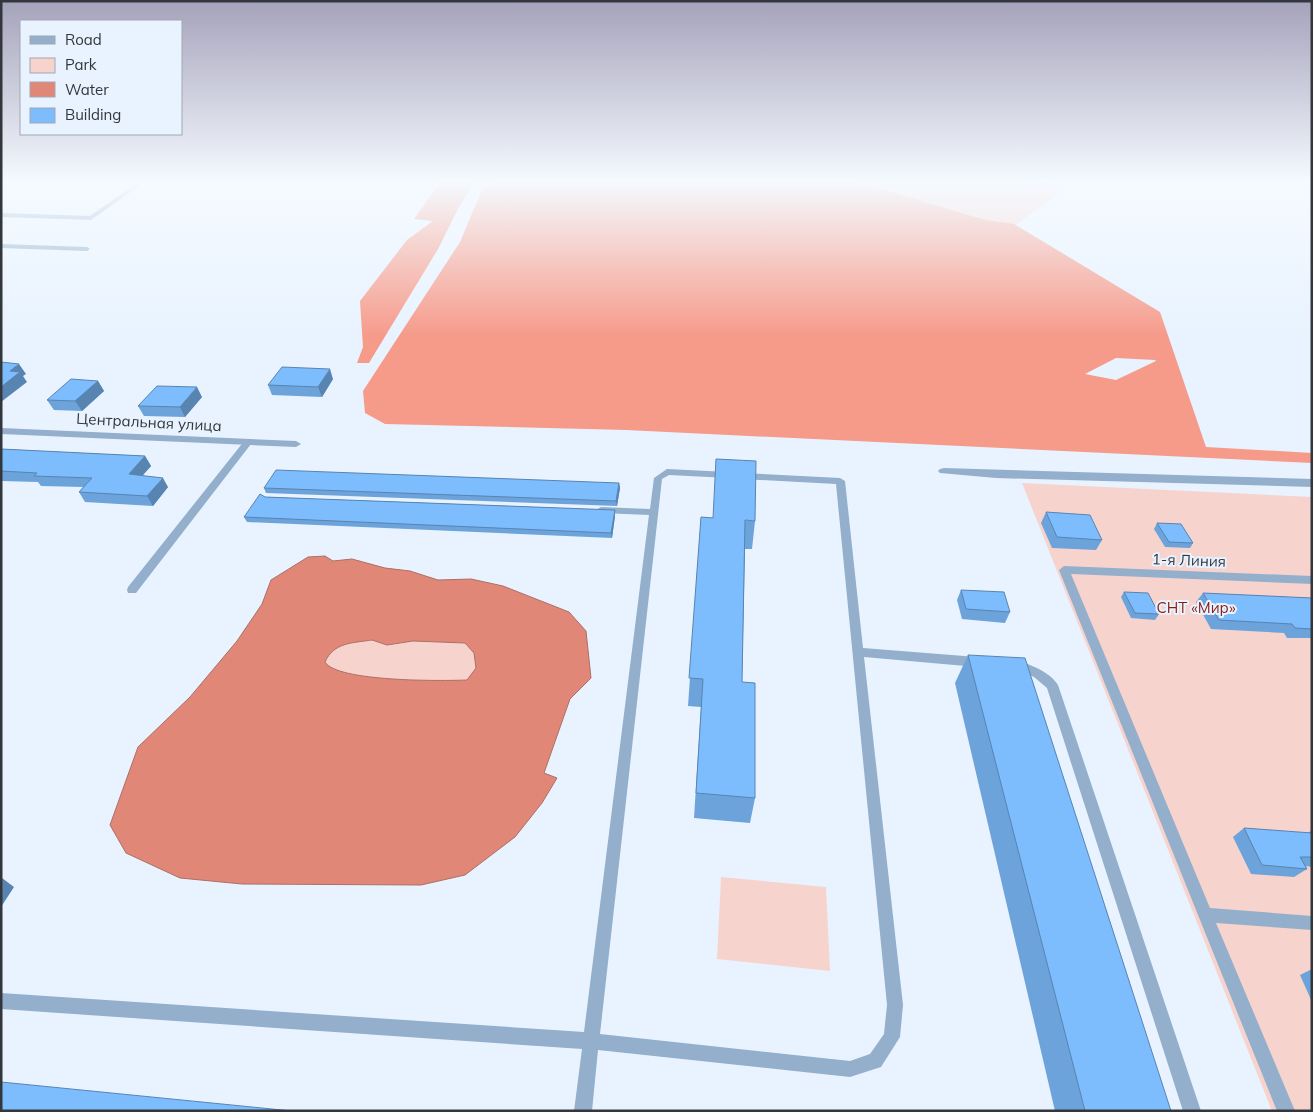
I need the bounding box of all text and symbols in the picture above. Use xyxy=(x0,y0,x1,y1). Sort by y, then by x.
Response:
legend xyxy=(20,20,182,135)
text: Road xyxy=(65,30,102,49)
text: Park xyxy=(65,55,97,74)
text: Water xyxy=(65,80,109,99)
text: Building xyxy=(65,105,121,124)
street label: Центральная улица xyxy=(76,409,222,435)
street label: 1-я Линия xyxy=(1152,549,1226,571)
park label: СНТ «Мир» xyxy=(1156,598,1236,617)

